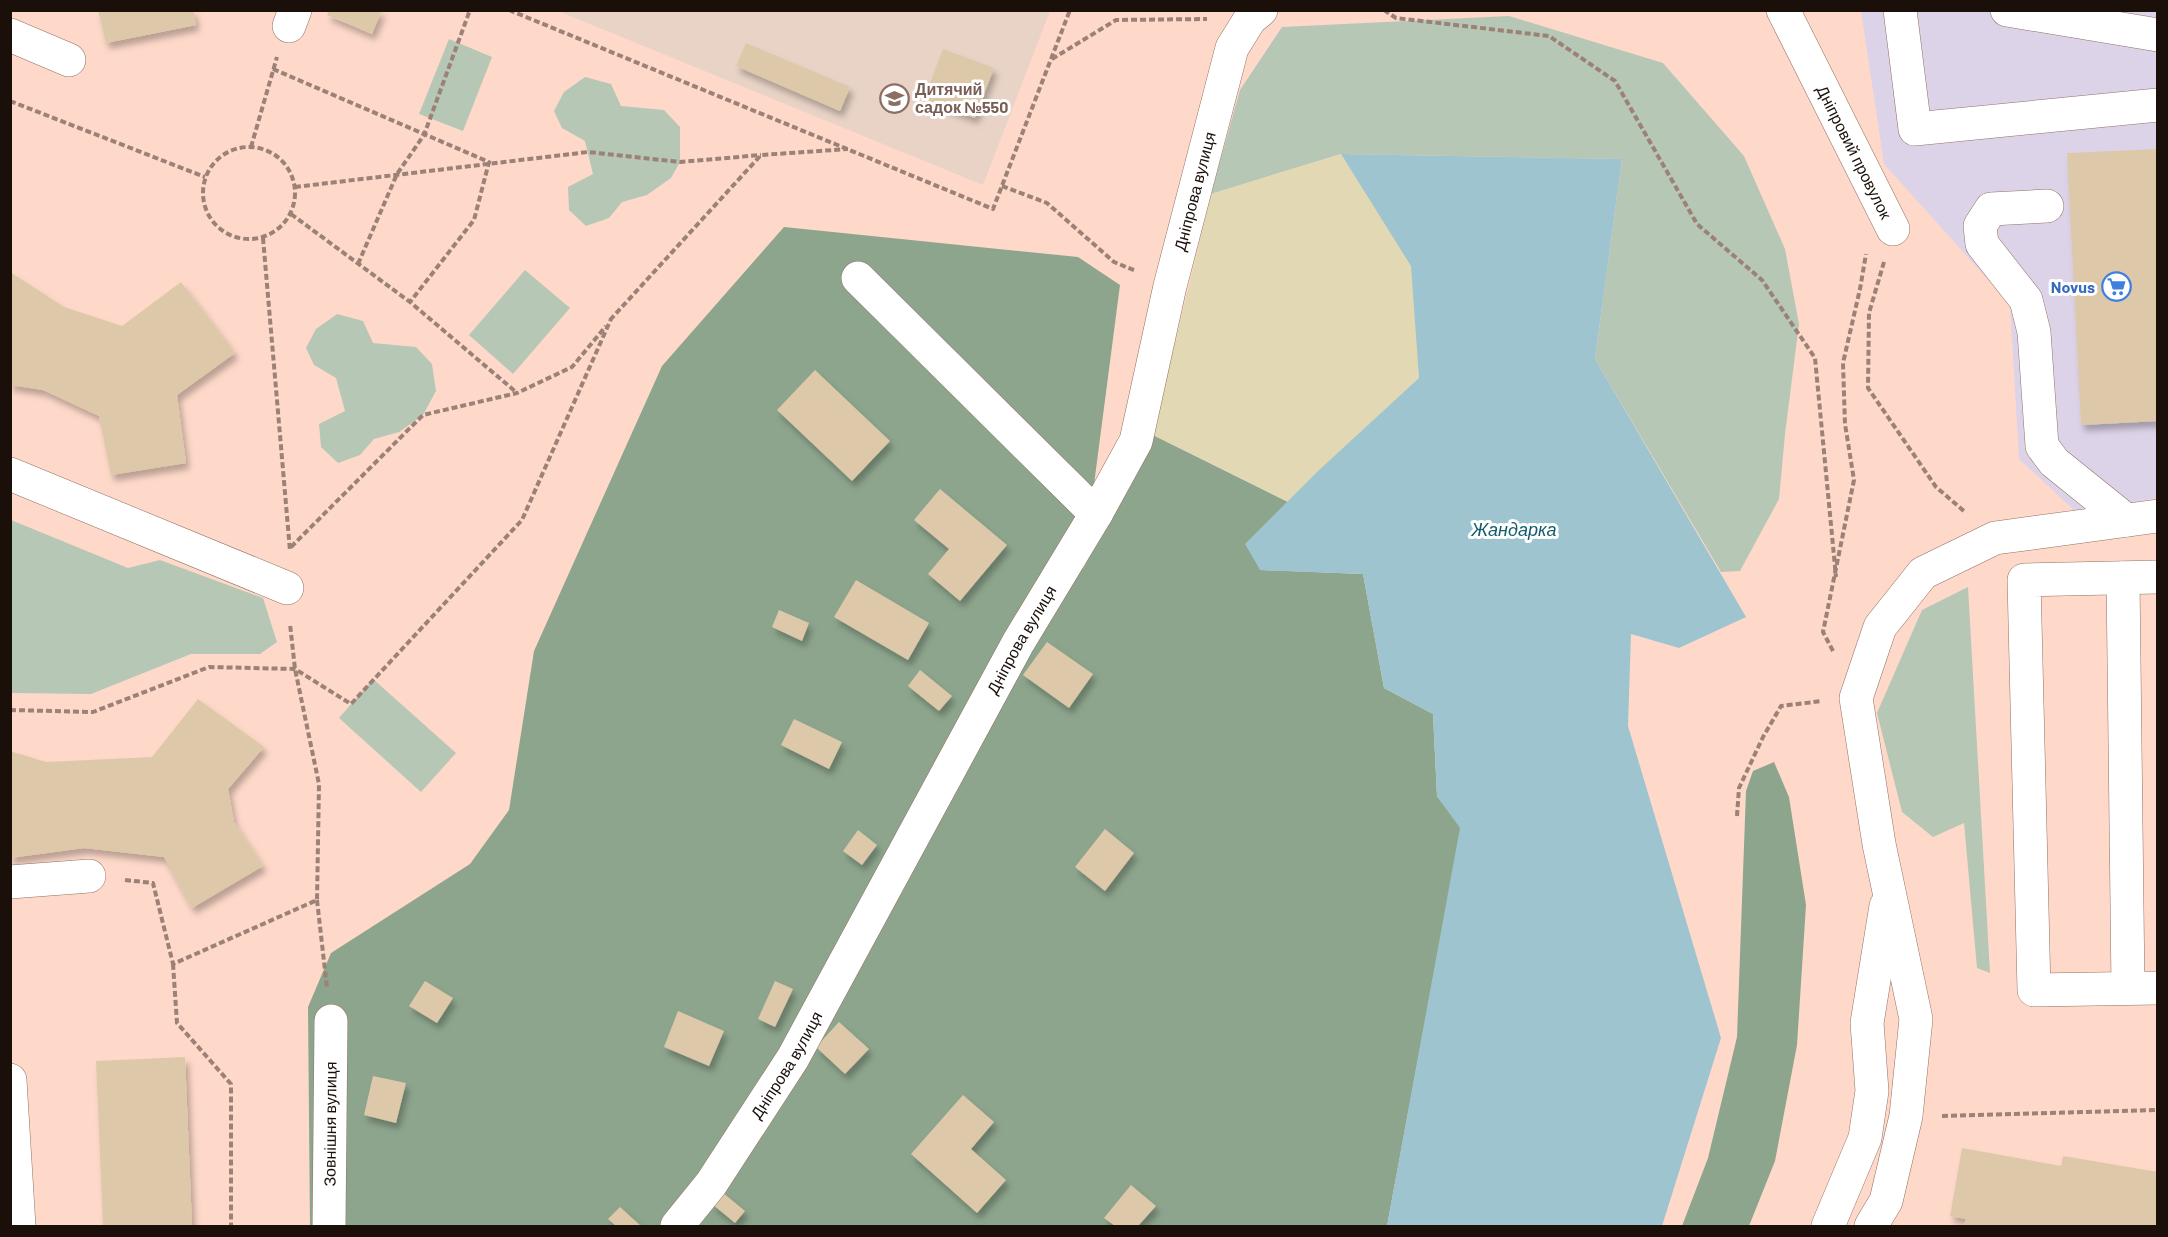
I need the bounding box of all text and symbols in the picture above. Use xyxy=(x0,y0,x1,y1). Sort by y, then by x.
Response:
place label: Дитячий садок №550 xyxy=(915,79,1008,116)
school or university icon: Дитячий садок №550 xyxy=(878,82,910,114)
street label: Дніпровий провулок xyxy=(1813,82,1897,223)
street label: Дніпрова вулиця xyxy=(1170,130,1219,253)
supermarket icon: Novus xyxy=(2100,271,2132,303)
place label: Novus xyxy=(2051,277,2095,296)
water label: Жандарка xyxy=(1471,518,1556,540)
street label: Дніпрова вулиця xyxy=(982,582,1060,697)
street label: Дніпрова вулиця xyxy=(746,1008,826,1122)
street label: Зовнішня вулиця xyxy=(319,1061,340,1187)

